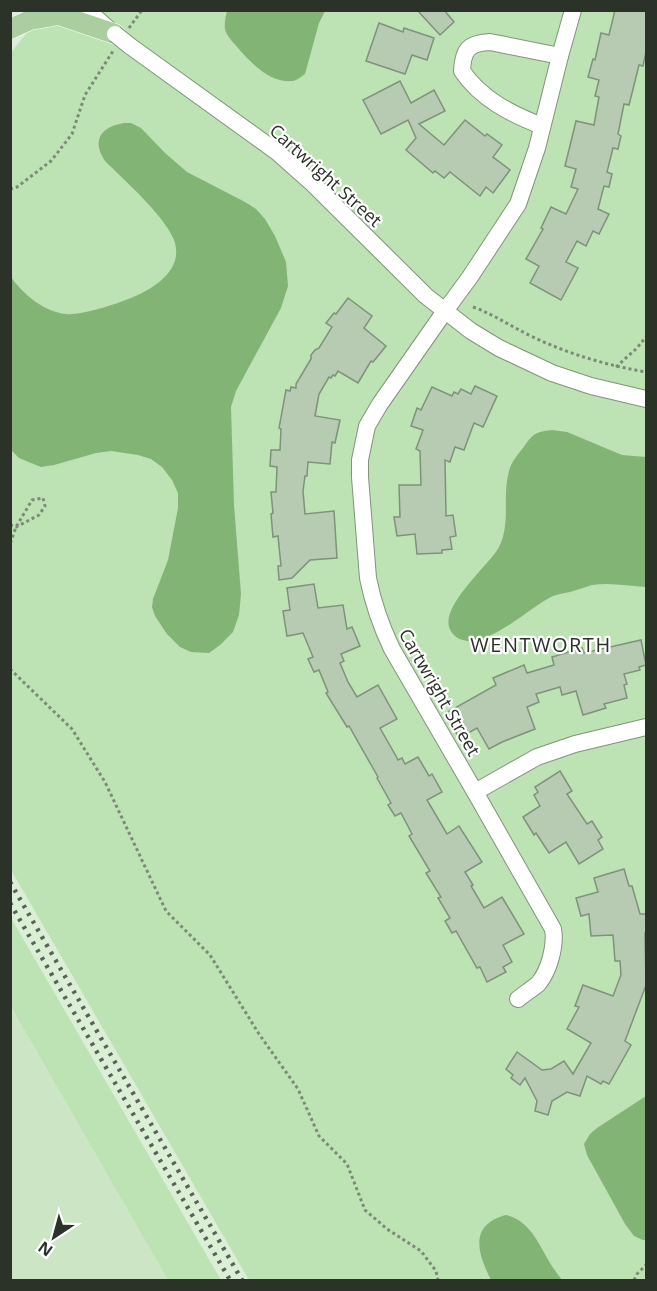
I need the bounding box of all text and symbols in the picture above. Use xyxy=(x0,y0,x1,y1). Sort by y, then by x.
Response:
street label: Cartwright Street xyxy=(265,118,387,232)
street label: Cartwright Street xyxy=(394,624,486,760)
district label: WENTWORTH xyxy=(470,631,612,658)
north arrow xyxy=(24,1207,84,1267)
text: N xyxy=(33,1236,57,1262)

